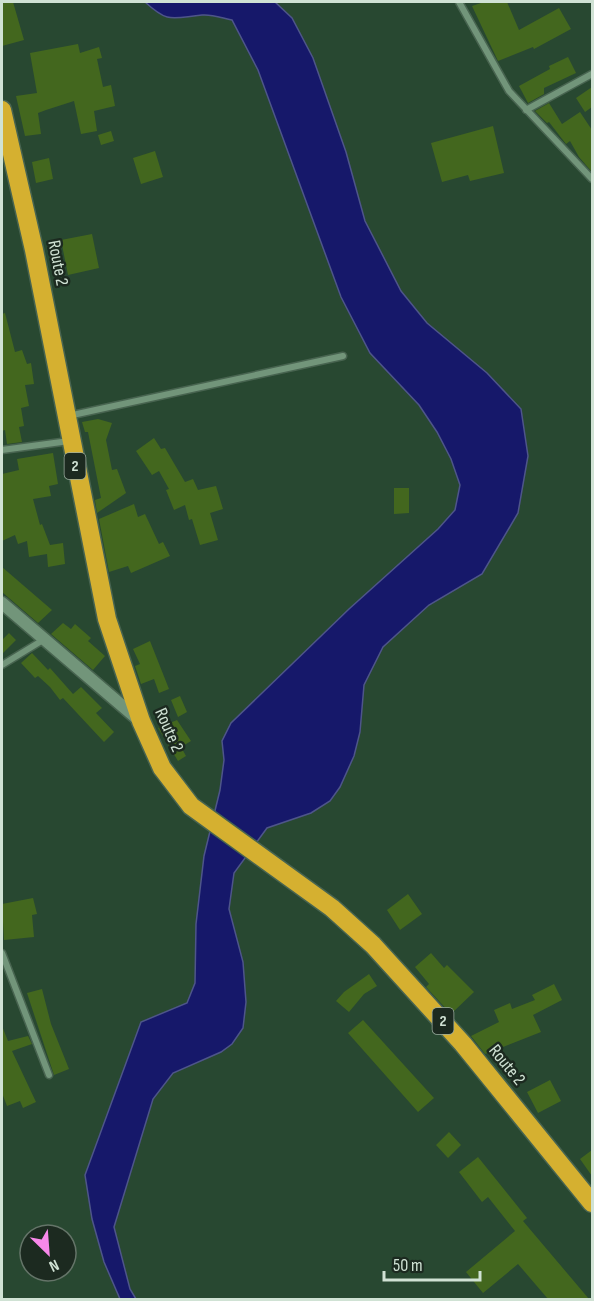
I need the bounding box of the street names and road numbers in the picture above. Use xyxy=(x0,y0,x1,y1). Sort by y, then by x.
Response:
street label: Route 2 xyxy=(43,238,73,288)
road number: 2 xyxy=(64,453,86,479)
street label: Route 2 xyxy=(150,705,188,755)
road number: 2 xyxy=(432,1008,454,1034)
street label: Route 2 xyxy=(484,1041,530,1089)

